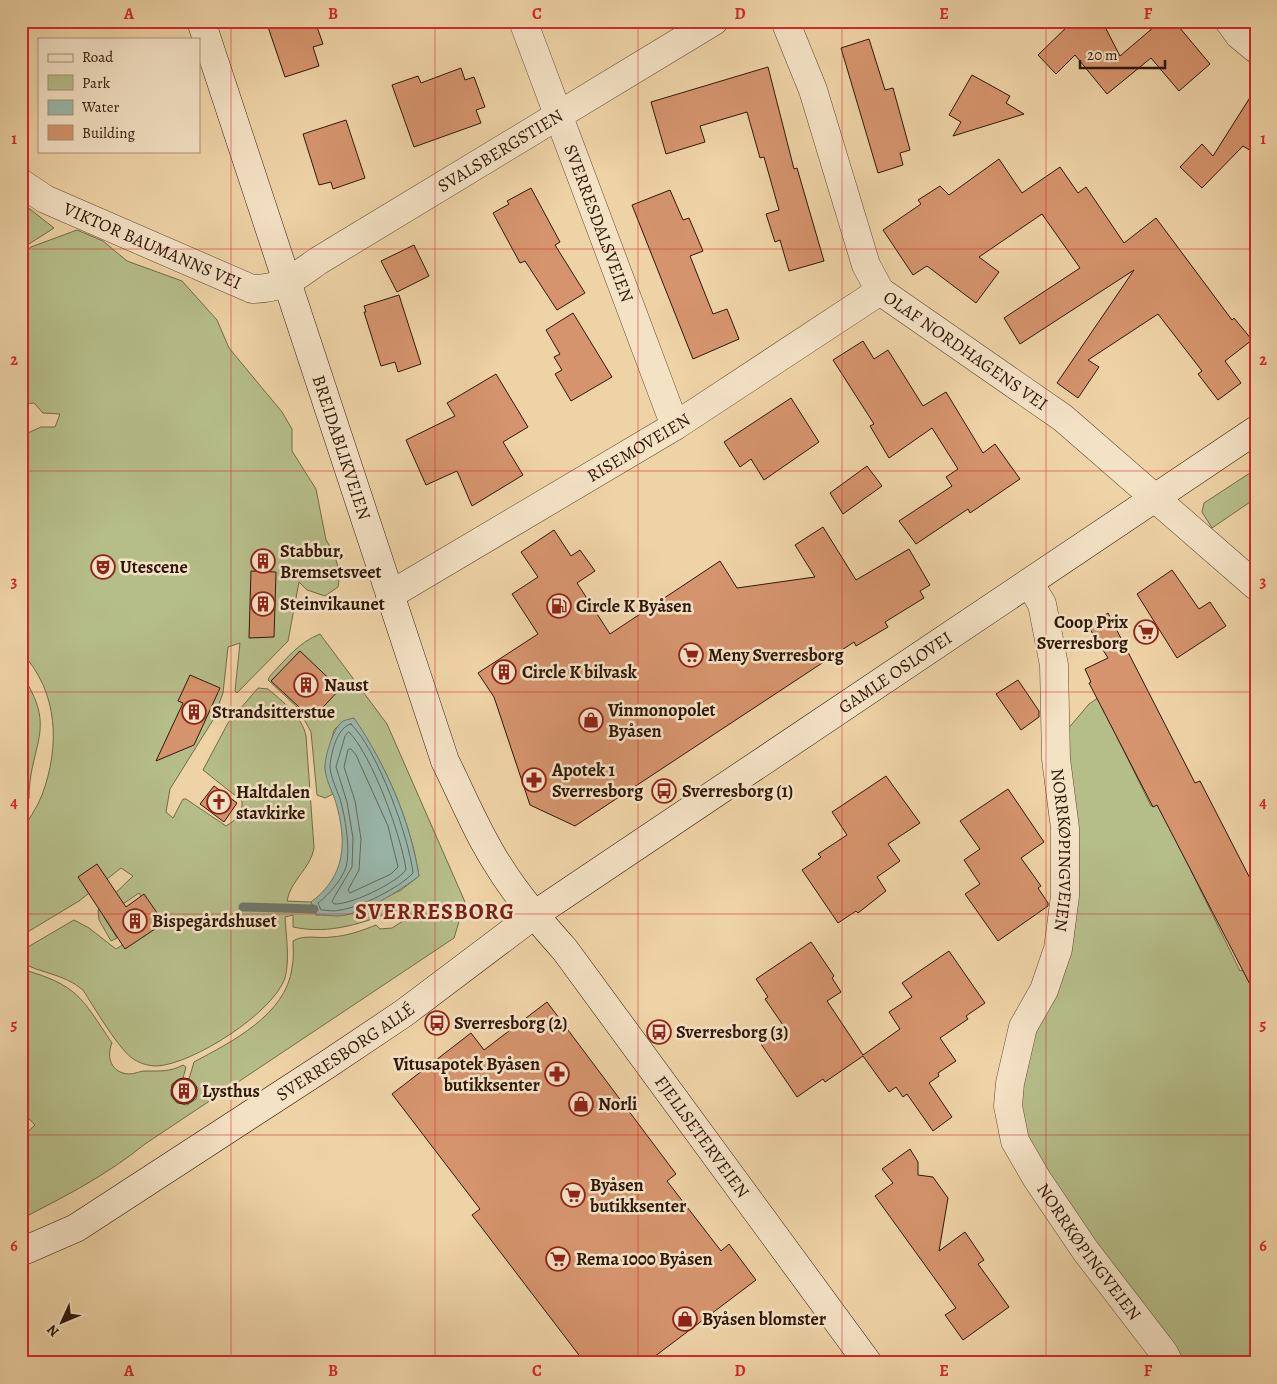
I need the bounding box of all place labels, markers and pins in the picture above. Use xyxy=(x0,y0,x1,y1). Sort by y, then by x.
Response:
place label: Stabbur, Bremsetsveet xyxy=(280,539,382,584)
building icon: Stabbur, Bremsetsveet xyxy=(250,548,276,574)
theatre icon: Utescene xyxy=(90,554,116,580)
place label: Utescene xyxy=(120,555,188,579)
building icon: Steinvikaunet xyxy=(250,591,276,617)
place label: Steinvikaunet xyxy=(280,592,385,616)
fuel station icon: Circle K Byåsen xyxy=(546,593,572,619)
place label: Circle K Byåsen xyxy=(576,594,692,618)
place label: Coop Prix Sverresborg xyxy=(1037,610,1129,655)
supermarket icon: Coop Prix Sverresborg xyxy=(1133,619,1159,645)
supermarket icon: Meny Sverresborg xyxy=(678,642,704,668)
place label: Meny Sverresborg xyxy=(708,643,845,667)
building icon: Circle K bilvask xyxy=(491,659,517,685)
place label: Circle K bilvask xyxy=(522,660,638,684)
building icon: Naust xyxy=(293,672,319,698)
place label: Naust xyxy=(324,673,369,697)
place label: Vinmonopolet Byåsen xyxy=(607,698,716,743)
building icon: Strandsitterstue xyxy=(181,699,207,725)
place label: Strandsitterstue xyxy=(212,700,335,724)
shop icon: Vinmonopolet Byåsen xyxy=(578,707,604,733)
place label: Apotek 1 Sverresborg xyxy=(551,758,644,803)
pharmacy icon: Apotek 1 Sverresborg xyxy=(521,767,547,793)
bus stop icon: Sverresborg (1) xyxy=(651,778,677,804)
place label: Sverresborg (1) xyxy=(682,779,793,803)
place label: Haltdalen stavkirke xyxy=(236,780,310,825)
church icon: Haltdalen stavkirke xyxy=(206,789,232,815)
building icon: Bispegårdshuset xyxy=(122,908,148,934)
place label: Bispegårdshuset xyxy=(152,909,277,933)
bus stop icon: Sverresborg (2) xyxy=(424,1010,450,1036)
place label: Sverresborg (2) xyxy=(454,1011,567,1035)
bus stop icon: Sverresborg (3) xyxy=(646,1019,672,1045)
place label: Sverresborg (3) xyxy=(676,1020,789,1044)
place label: Vitusapotek Byåsen butikksenter xyxy=(392,1052,541,1097)
pharmacy icon: Vitusapotek Byåsen butikksenter xyxy=(544,1061,570,1087)
building icon: Lysthus xyxy=(171,1078,197,1104)
place label: Lysthus xyxy=(202,1079,260,1103)
shop icon: Norli xyxy=(568,1091,594,1117)
place label: Norli xyxy=(598,1092,637,1116)
place label: Byåsen butikksenter xyxy=(589,1173,687,1218)
supermarket icon: Byåsen butikksenter xyxy=(560,1182,586,1208)
supermarket icon: Rema 1000 Byåsen xyxy=(545,1246,571,1272)
place label: Rema 1000 Byåsen xyxy=(576,1247,713,1271)
shop icon: Byåsen blomster xyxy=(672,1306,698,1332)
place label: Byåsen blomster xyxy=(702,1307,827,1331)

